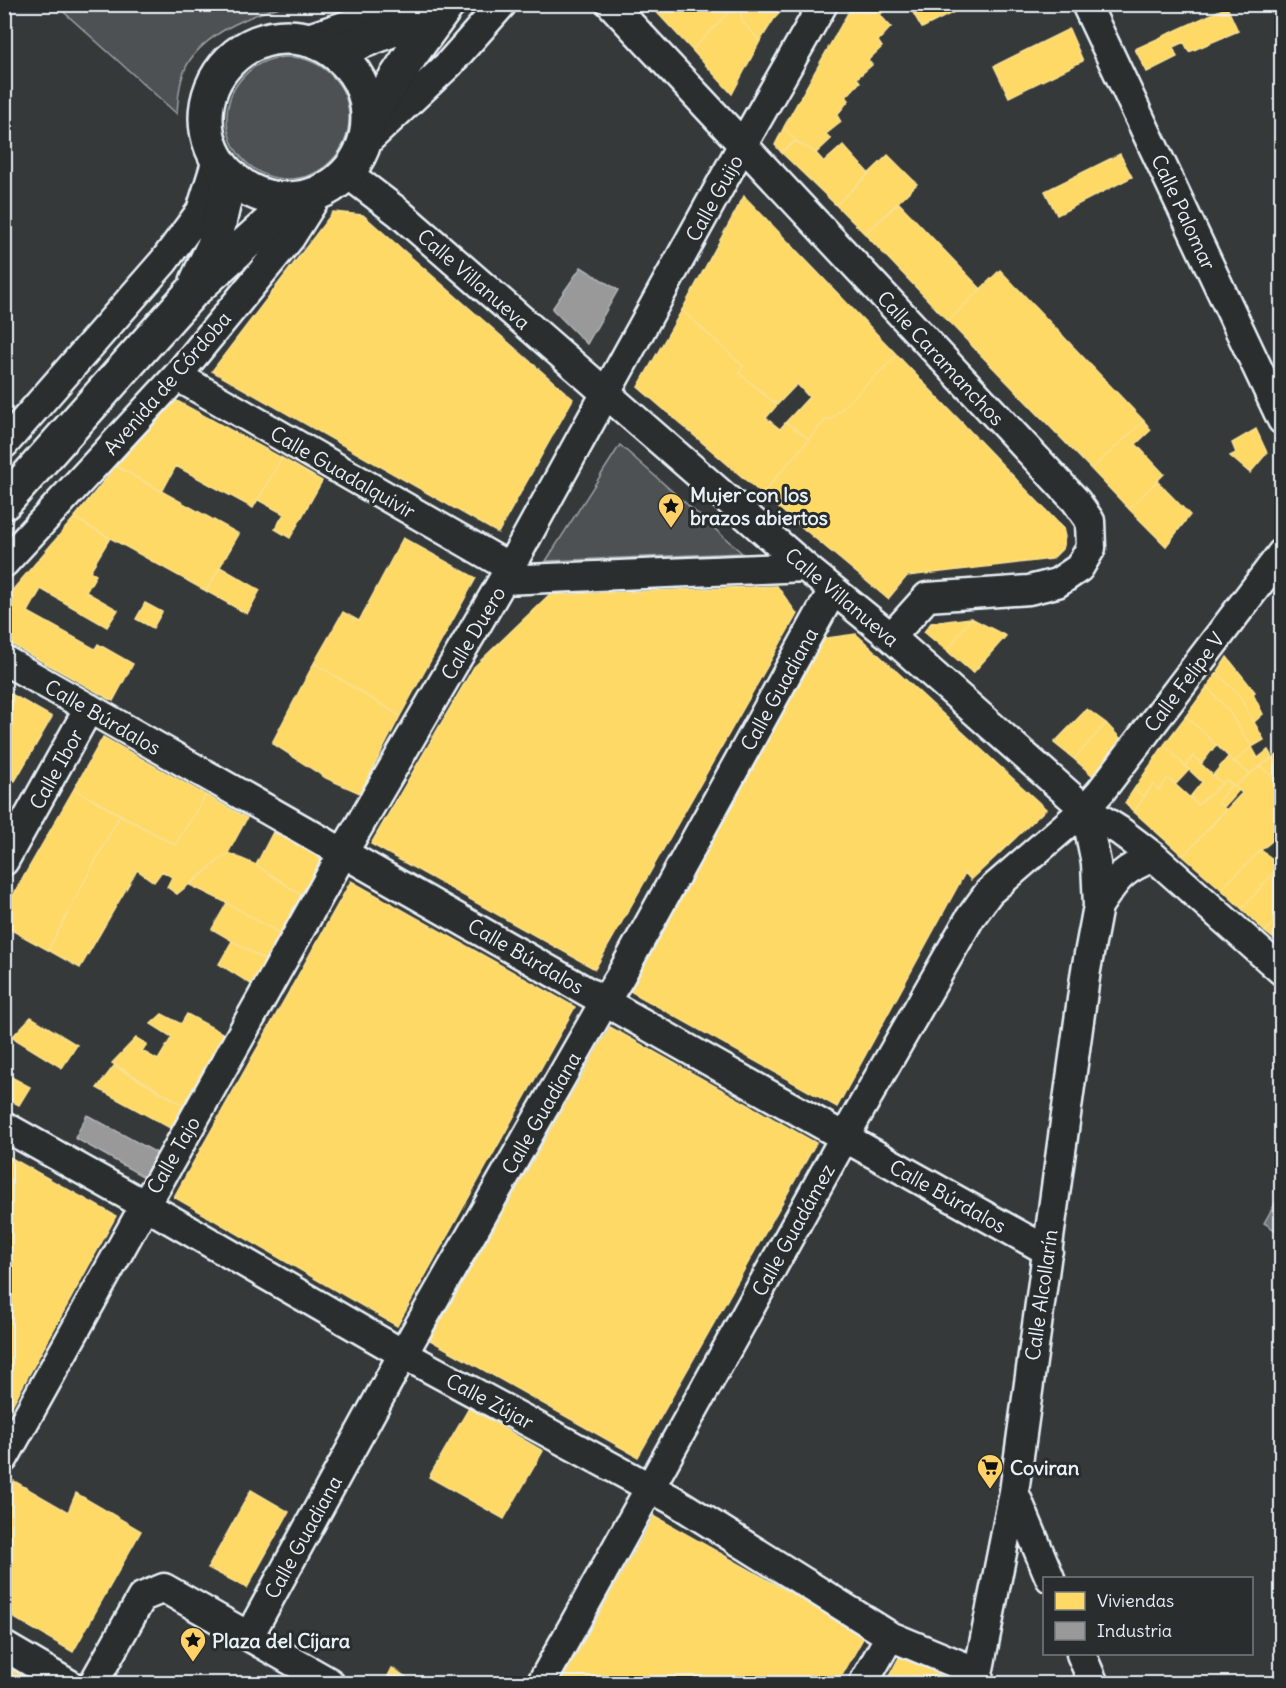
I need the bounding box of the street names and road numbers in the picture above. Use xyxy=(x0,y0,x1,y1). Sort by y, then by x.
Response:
street label: Calle Guijo xyxy=(680,150,748,246)
street label: Calle Palomar xyxy=(1146,150,1222,274)
street label: Calle Villanueva xyxy=(413,223,535,335)
street label: Calle Caramanchos xyxy=(872,285,1010,431)
street label: Avenida de Córdoba xyxy=(98,306,236,460)
street label: Calle Guadalquivir xyxy=(266,420,420,524)
street label: Calle Villanueva xyxy=(780,542,904,652)
street label: Calle Duero xyxy=(435,582,511,684)
street label: Calle Guadiana xyxy=(735,623,823,755)
street label: Calle Felipe V xyxy=(1138,627,1230,737)
street label: Calle Búrdalos xyxy=(41,674,165,760)
street label: Calle Ibor xyxy=(24,724,88,814)
street label: Calle Búrdalos xyxy=(464,913,588,999)
street label: Calle Guadiana xyxy=(496,1047,586,1179)
street label: Calle Tajo xyxy=(141,1112,205,1198)
street label: Calle Búrdalos xyxy=(885,1154,1011,1238)
street label: Calle Guadámez xyxy=(746,1159,840,1301)
street label: Calle Alcollarín xyxy=(1019,1228,1063,1362)
street label: Calle Zújar xyxy=(442,1368,538,1434)
street label: Calle Guadiana xyxy=(259,1471,347,1603)

